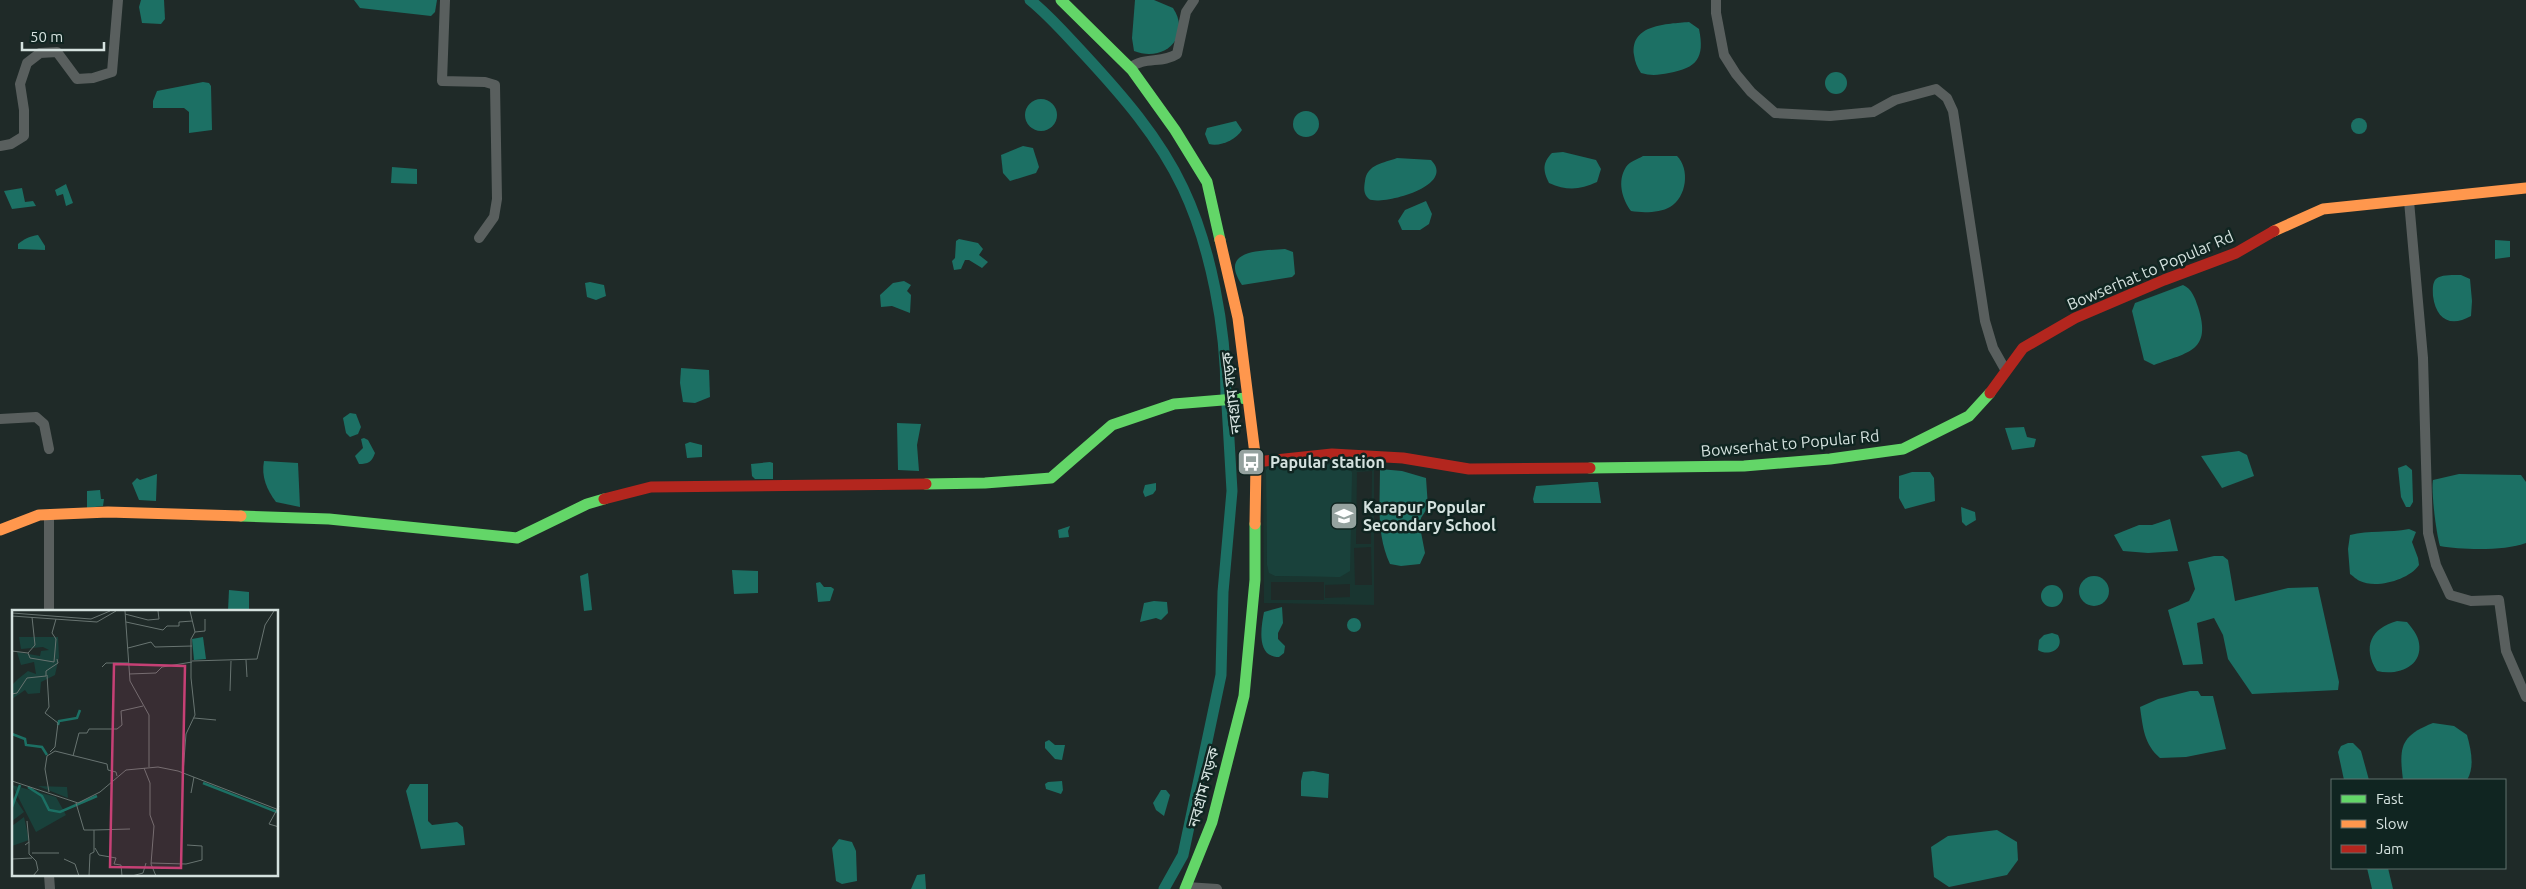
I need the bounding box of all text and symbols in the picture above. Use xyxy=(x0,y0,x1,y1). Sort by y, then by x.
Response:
scale bar xyxy=(22,20,105,52)
text: 50 m xyxy=(30,28,63,45)
street label: Bowserhat to Popular Rd xyxy=(2064,227,2236,313)
street label: নবগ্রাম সড়ক xyxy=(1217,350,1245,436)
street label: Bowserhat to Popular Rd xyxy=(1700,426,1880,460)
bus stop icon: Papular station xyxy=(1236,447,1266,477)
place label: Papular station xyxy=(1270,453,1385,471)
place label: Karapur Popular Secondary School xyxy=(1363,498,1496,534)
school or university icon: Karapur Popular Secondary School xyxy=(1329,501,1359,531)
inset map xyxy=(12,610,279,876)
street label: নবগ্রাম সড়ক xyxy=(1183,744,1223,830)
legend xyxy=(2331,779,2506,869)
text: Fast xyxy=(2376,790,2404,807)
text: Slow xyxy=(2376,815,2409,832)
text: Jam xyxy=(2376,840,2404,857)

